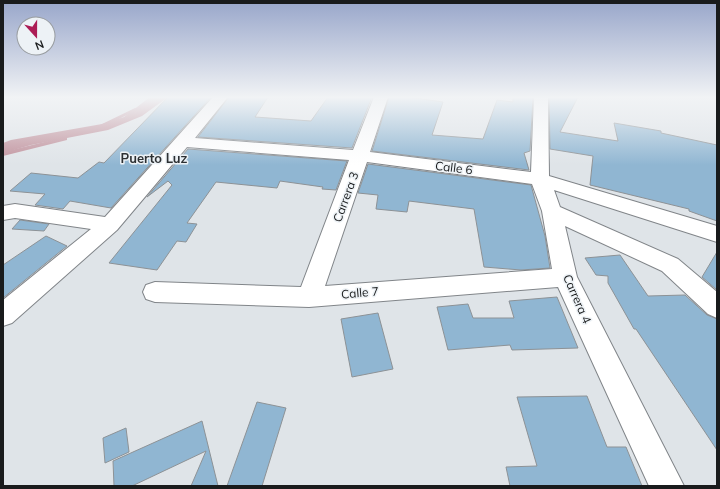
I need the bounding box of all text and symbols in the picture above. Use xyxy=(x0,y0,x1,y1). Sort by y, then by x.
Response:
north arrow xyxy=(16,16,56,56)
text: N xyxy=(33,37,46,53)
district label: Puerto Luz xyxy=(121,150,188,166)
street label: Calle 6 xyxy=(434,158,474,177)
street label: Carrera 3 xyxy=(330,170,362,224)
street label: Carrera 4 xyxy=(560,272,595,326)
street label: Calle 7 xyxy=(340,283,379,302)

